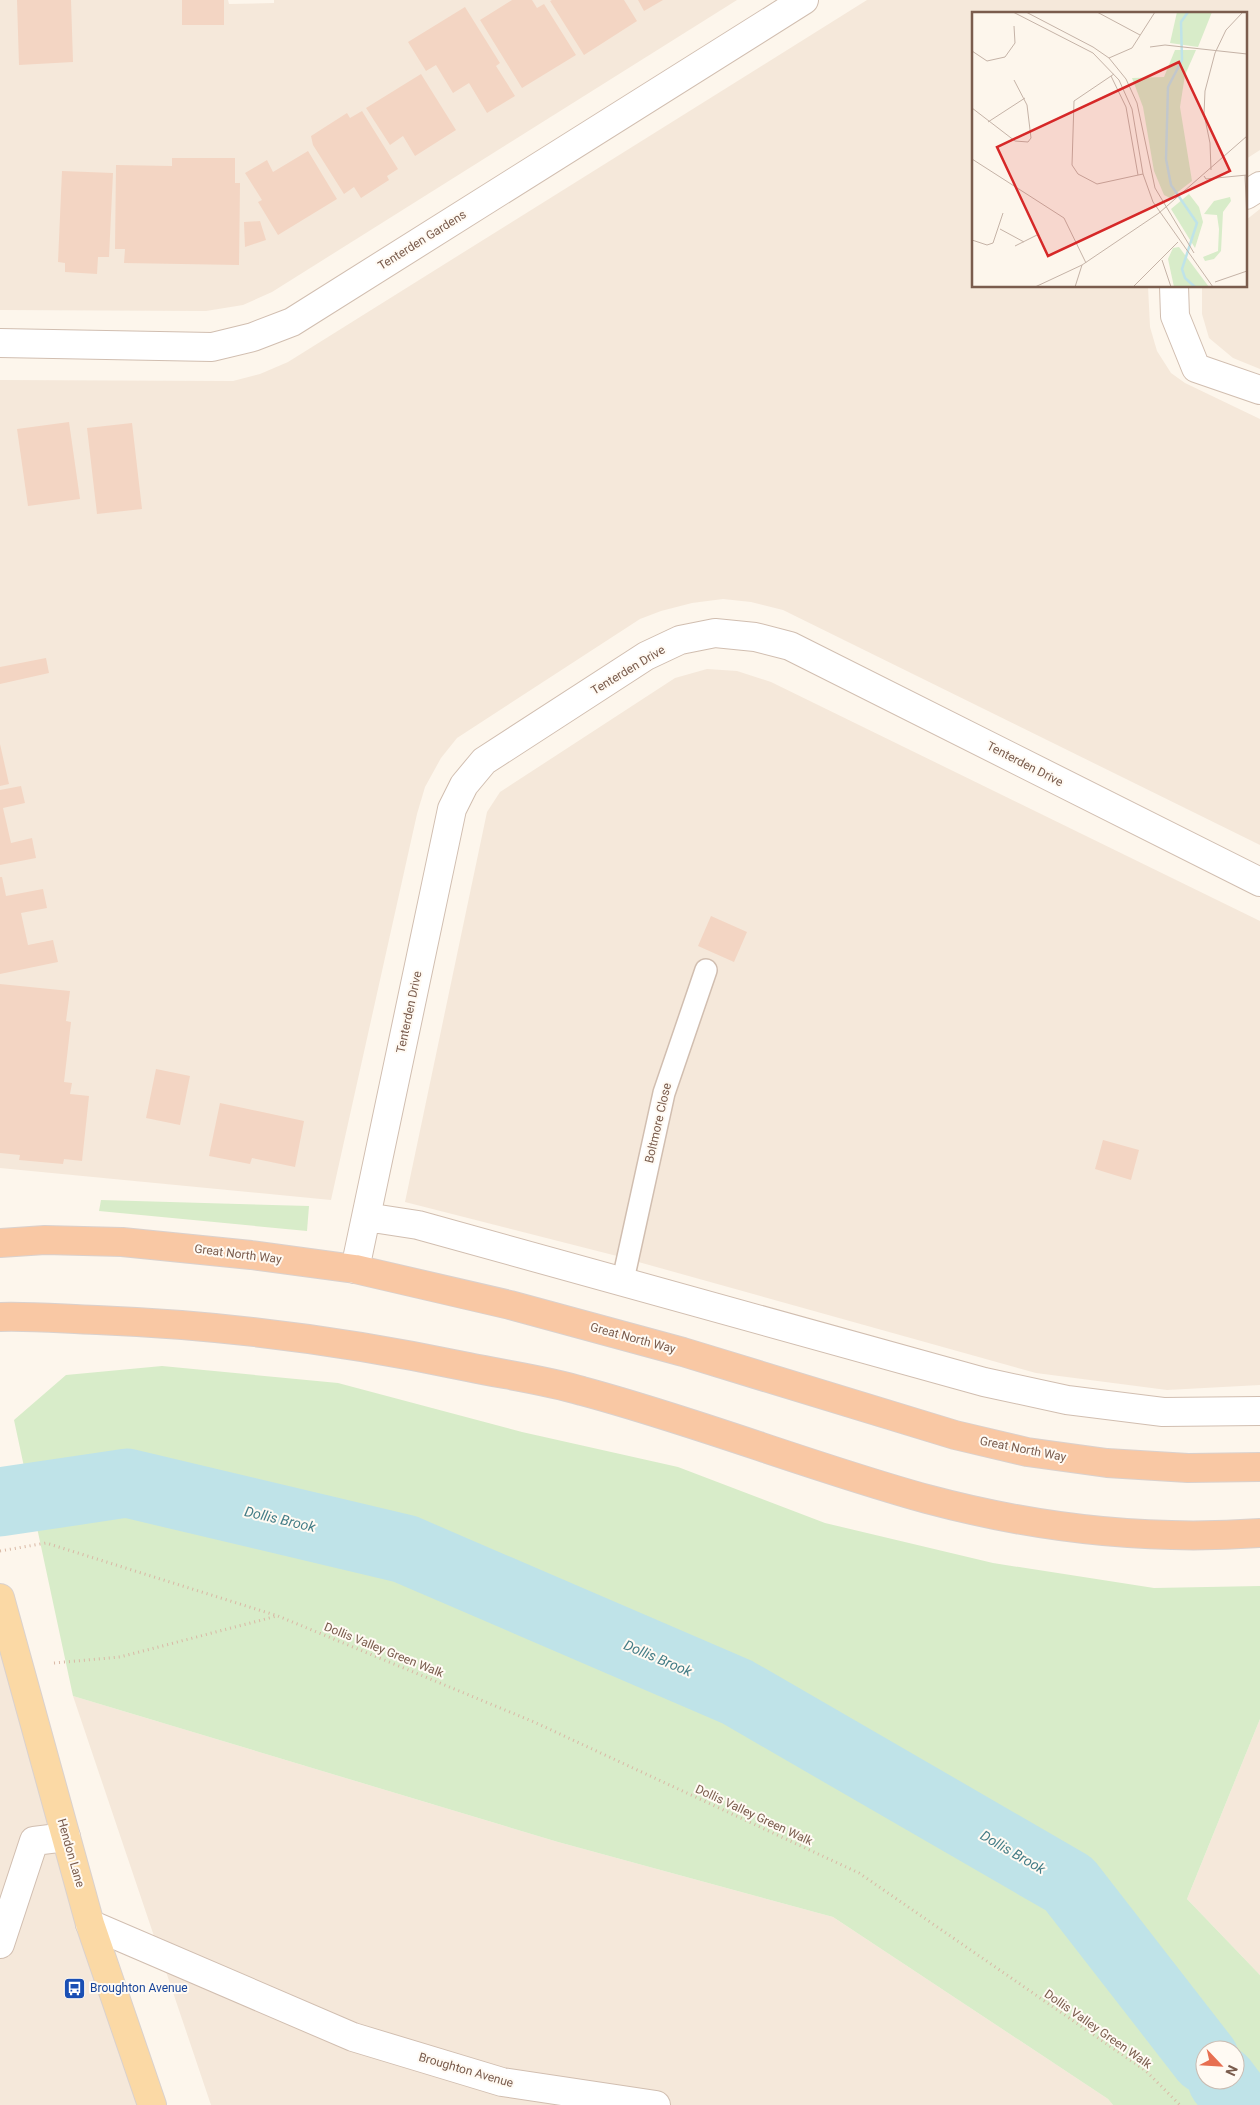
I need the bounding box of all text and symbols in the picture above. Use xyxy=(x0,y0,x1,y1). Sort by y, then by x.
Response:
inset map xyxy=(972,12,1248,288)
street label: Tenterden Gardens xyxy=(375,207,469,273)
street label: Tenterden Drive xyxy=(589,642,667,698)
street label: Tenterden Drive xyxy=(985,739,1065,789)
street label: Tenterden Drive xyxy=(393,970,425,1054)
street label: Boltmore Close xyxy=(642,1081,674,1165)
street label: Great North Way xyxy=(194,1242,283,1266)
street label: Great North Way xyxy=(589,1320,678,1356)
street label: Great North Way xyxy=(979,1434,1068,1464)
water label: Dollis Brook xyxy=(243,1503,318,1535)
street label: Dollis Valley Green Walk xyxy=(322,1620,447,1681)
water label: Dollis Brook xyxy=(622,1637,695,1680)
street label: Dollis Valley Green Walk xyxy=(693,1782,816,1849)
street label: Hendon Lane xyxy=(55,1817,87,1889)
water label: Dollis Brook xyxy=(978,1827,1049,1878)
bus stop icon: Broughton Avenue xyxy=(62,1976,86,2000)
place label: Broughton Avenue xyxy=(90,1981,188,1995)
street label: Dollis Valley Green Walk xyxy=(1042,1987,1155,2072)
north arrow xyxy=(1195,2040,1245,2090)
street label: Broughton Avenue xyxy=(417,2050,515,2090)
text: N xyxy=(1222,2063,1241,2078)

